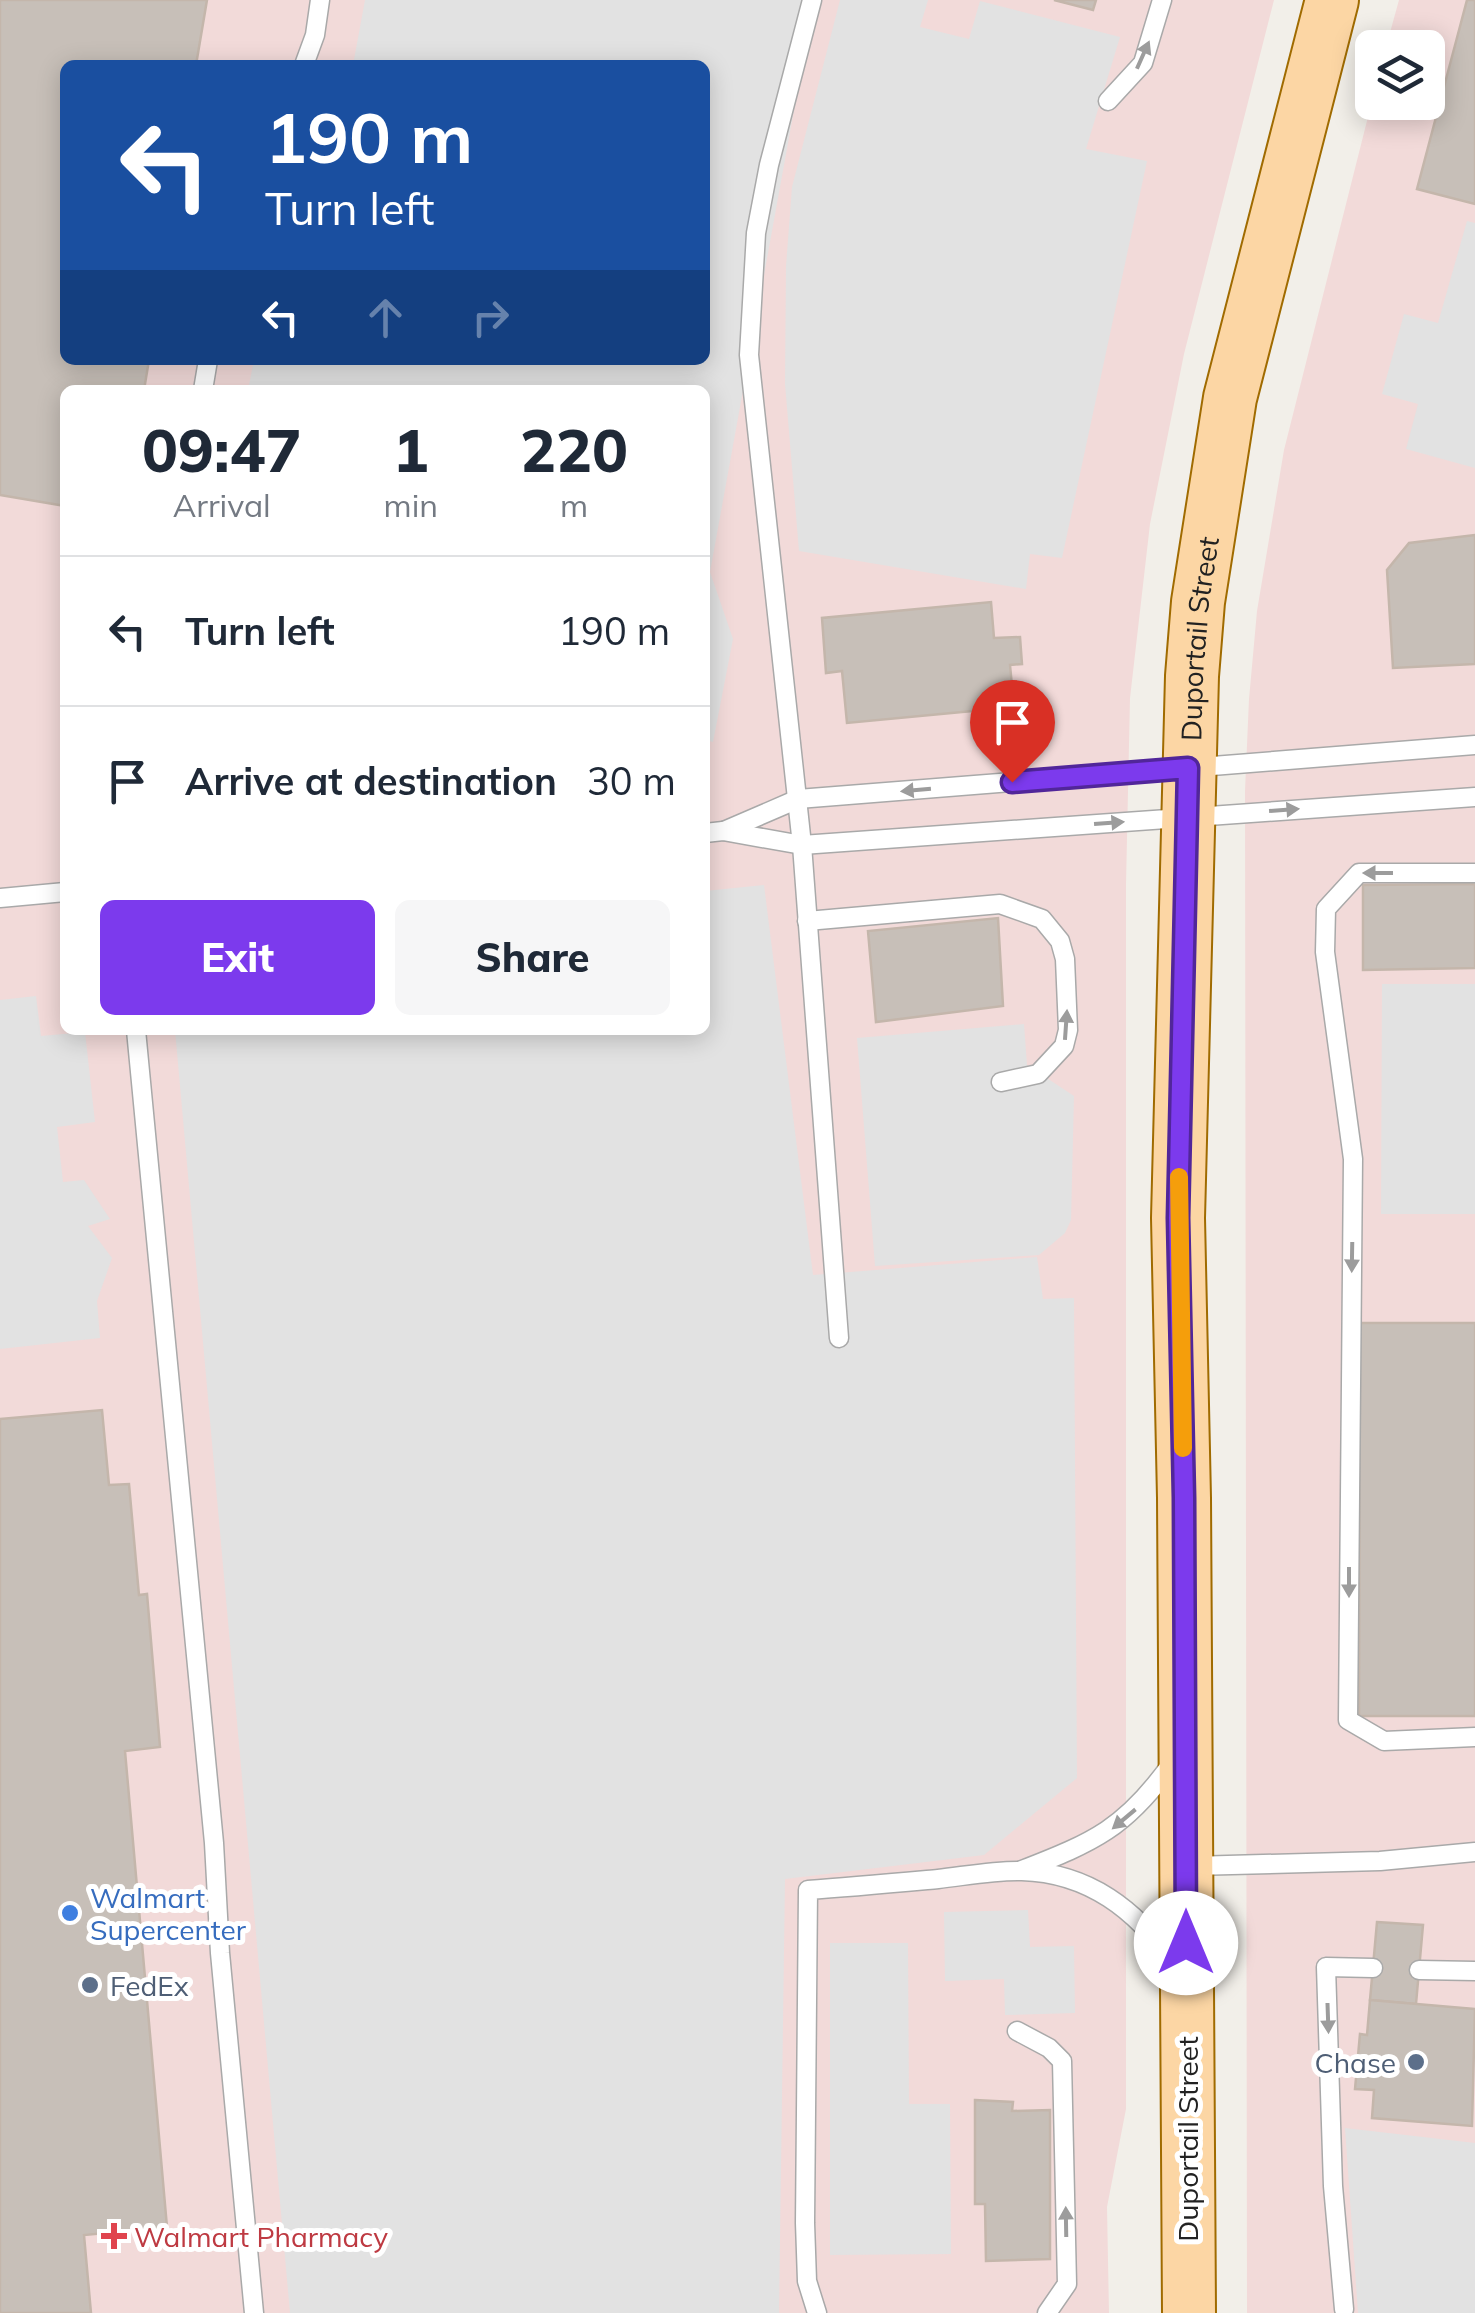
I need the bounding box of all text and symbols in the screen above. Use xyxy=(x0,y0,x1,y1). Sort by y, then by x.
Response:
map controls xyxy=(1355,30,1445,120)
button: layers xyxy=(1355,30,1445,120)
one-way arrow xyxy=(1135,40,1151,70)
text: 190 m xyxy=(265,93,473,181)
icon: left xyxy=(100,100,230,230)
text: Turn left xyxy=(265,180,434,236)
icon: left xyxy=(253,290,308,345)
icon: ahead xyxy=(358,290,413,345)
icon: right xyxy=(463,290,518,345)
text: 09:47 xyxy=(142,412,302,487)
text: 1 xyxy=(393,412,429,487)
text: 220 xyxy=(520,412,628,487)
text: Arrival xyxy=(173,485,271,525)
text: min xyxy=(384,485,438,525)
text: m xyxy=(560,485,588,525)
street label: Duportail Street xyxy=(1173,534,1226,741)
icon: left xyxy=(100,604,155,659)
text: Turn left xyxy=(185,607,335,655)
text: 190 m xyxy=(558,607,670,655)
pin xyxy=(970,680,1055,783)
icon: arrive xyxy=(985,695,1040,750)
icon: arrive xyxy=(100,754,155,809)
text: Arrive at destination xyxy=(185,757,557,805)
text: 30 m xyxy=(587,757,676,805)
one-way arrow xyxy=(899,782,931,798)
one-way arrow xyxy=(1269,802,1301,818)
one-way arrow xyxy=(1094,815,1126,831)
one-way arrow xyxy=(1361,865,1393,881)
button: Exit xyxy=(100,900,375,1015)
button: Share xyxy=(395,900,670,1015)
one-way arrow xyxy=(1058,1009,1074,1040)
one-way arrow xyxy=(1344,1241,1360,1273)
one-way arrow xyxy=(1341,1566,1357,1598)
one-way arrow xyxy=(1111,1808,1136,1829)
place label: Walmart Supercenter xyxy=(90,1880,247,1947)
position arrow xyxy=(1134,1891,1238,1995)
marker: Walmart Supercenter xyxy=(59,1902,81,1924)
place label: FedEx xyxy=(110,1968,189,2003)
marker: FedEx xyxy=(79,1974,101,1996)
one-way arrow xyxy=(1320,2003,1336,2035)
street label: Duportail Street xyxy=(1170,2036,1205,2242)
place label: Chase xyxy=(1315,2045,1396,2080)
marker: Chase xyxy=(1405,2051,1427,2073)
one-way arrow xyxy=(1057,2206,1073,2238)
place label: Walmart Pharmacy xyxy=(134,2219,388,2254)
marker: Walmart Pharmacy xyxy=(103,2225,125,2247)

